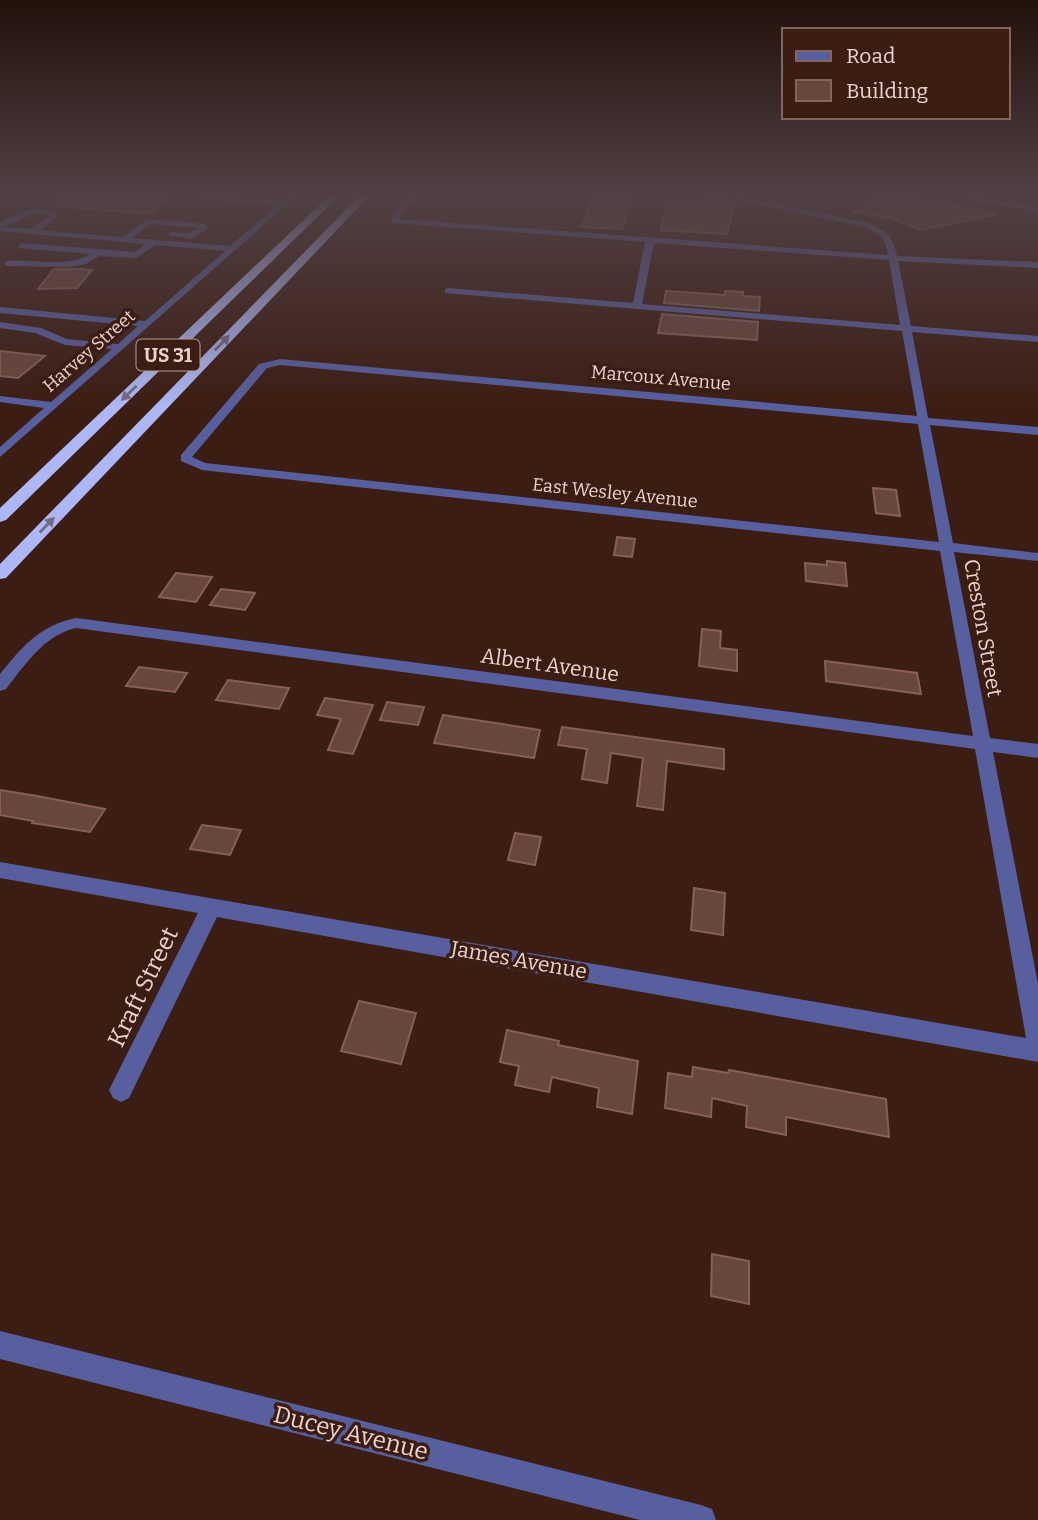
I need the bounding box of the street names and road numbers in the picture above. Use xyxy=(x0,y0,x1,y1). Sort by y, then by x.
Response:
street label: Harvey Street xyxy=(39,305,140,397)
road number: US 31 xyxy=(136,340,200,370)
street label: Marcoux Avenue xyxy=(590,361,732,395)
street label: East Wesley Avenue xyxy=(531,473,699,513)
street label: Creston Street xyxy=(958,557,1008,699)
street label: Albert Avenue xyxy=(479,642,621,688)
street label: Kraft Street xyxy=(102,922,184,1051)
street label: James Avenue xyxy=(448,935,589,985)
street label: Ducey Avenue xyxy=(271,1400,431,1466)

